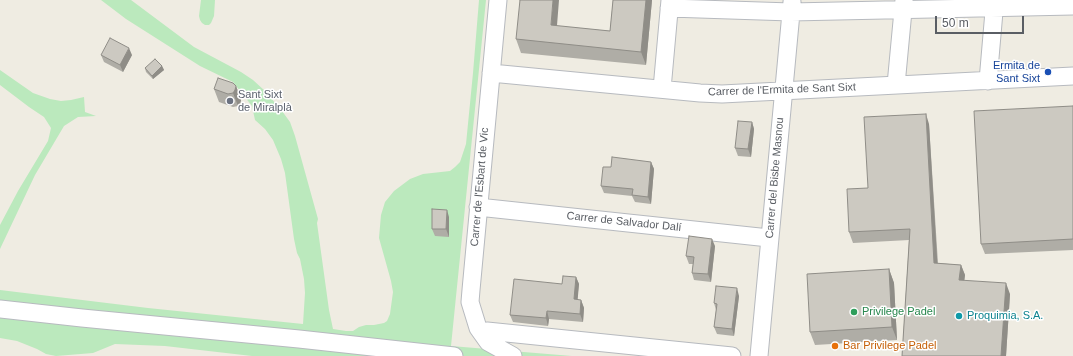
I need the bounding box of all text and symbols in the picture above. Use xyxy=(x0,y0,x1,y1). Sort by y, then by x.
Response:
scale bar xyxy=(937,8,1026,34)
text: 50 m xyxy=(942,16,969,30)
place label: Ermita de Sant Sixt xyxy=(993,59,1040,85)
marker: Ermita de Sant Sixt xyxy=(1043,67,1053,77)
street label: Carrer de l'Ermita de Sant Sixt xyxy=(708,81,856,99)
place label: Sant Sixt de Miralplà xyxy=(238,88,292,114)
marker: Sant Sixt de Miralplà xyxy=(225,96,235,106)
street label: Carrer del Bisbe Masnou xyxy=(763,117,787,239)
street label: Carrer de l'Esbart de Vic xyxy=(468,127,492,247)
street label: Carrer de Salvador Dalí xyxy=(566,209,682,235)
place label: Privilege Padel xyxy=(862,305,935,319)
marker: Privilege Padel xyxy=(849,307,859,317)
place label: Proquimia, S.A. xyxy=(967,309,1043,323)
marker: Proquimia, S.A. xyxy=(954,311,964,321)
place label: Bar Privilege Padel xyxy=(843,339,937,353)
marker: Bar Privilege Padel xyxy=(830,341,840,351)

